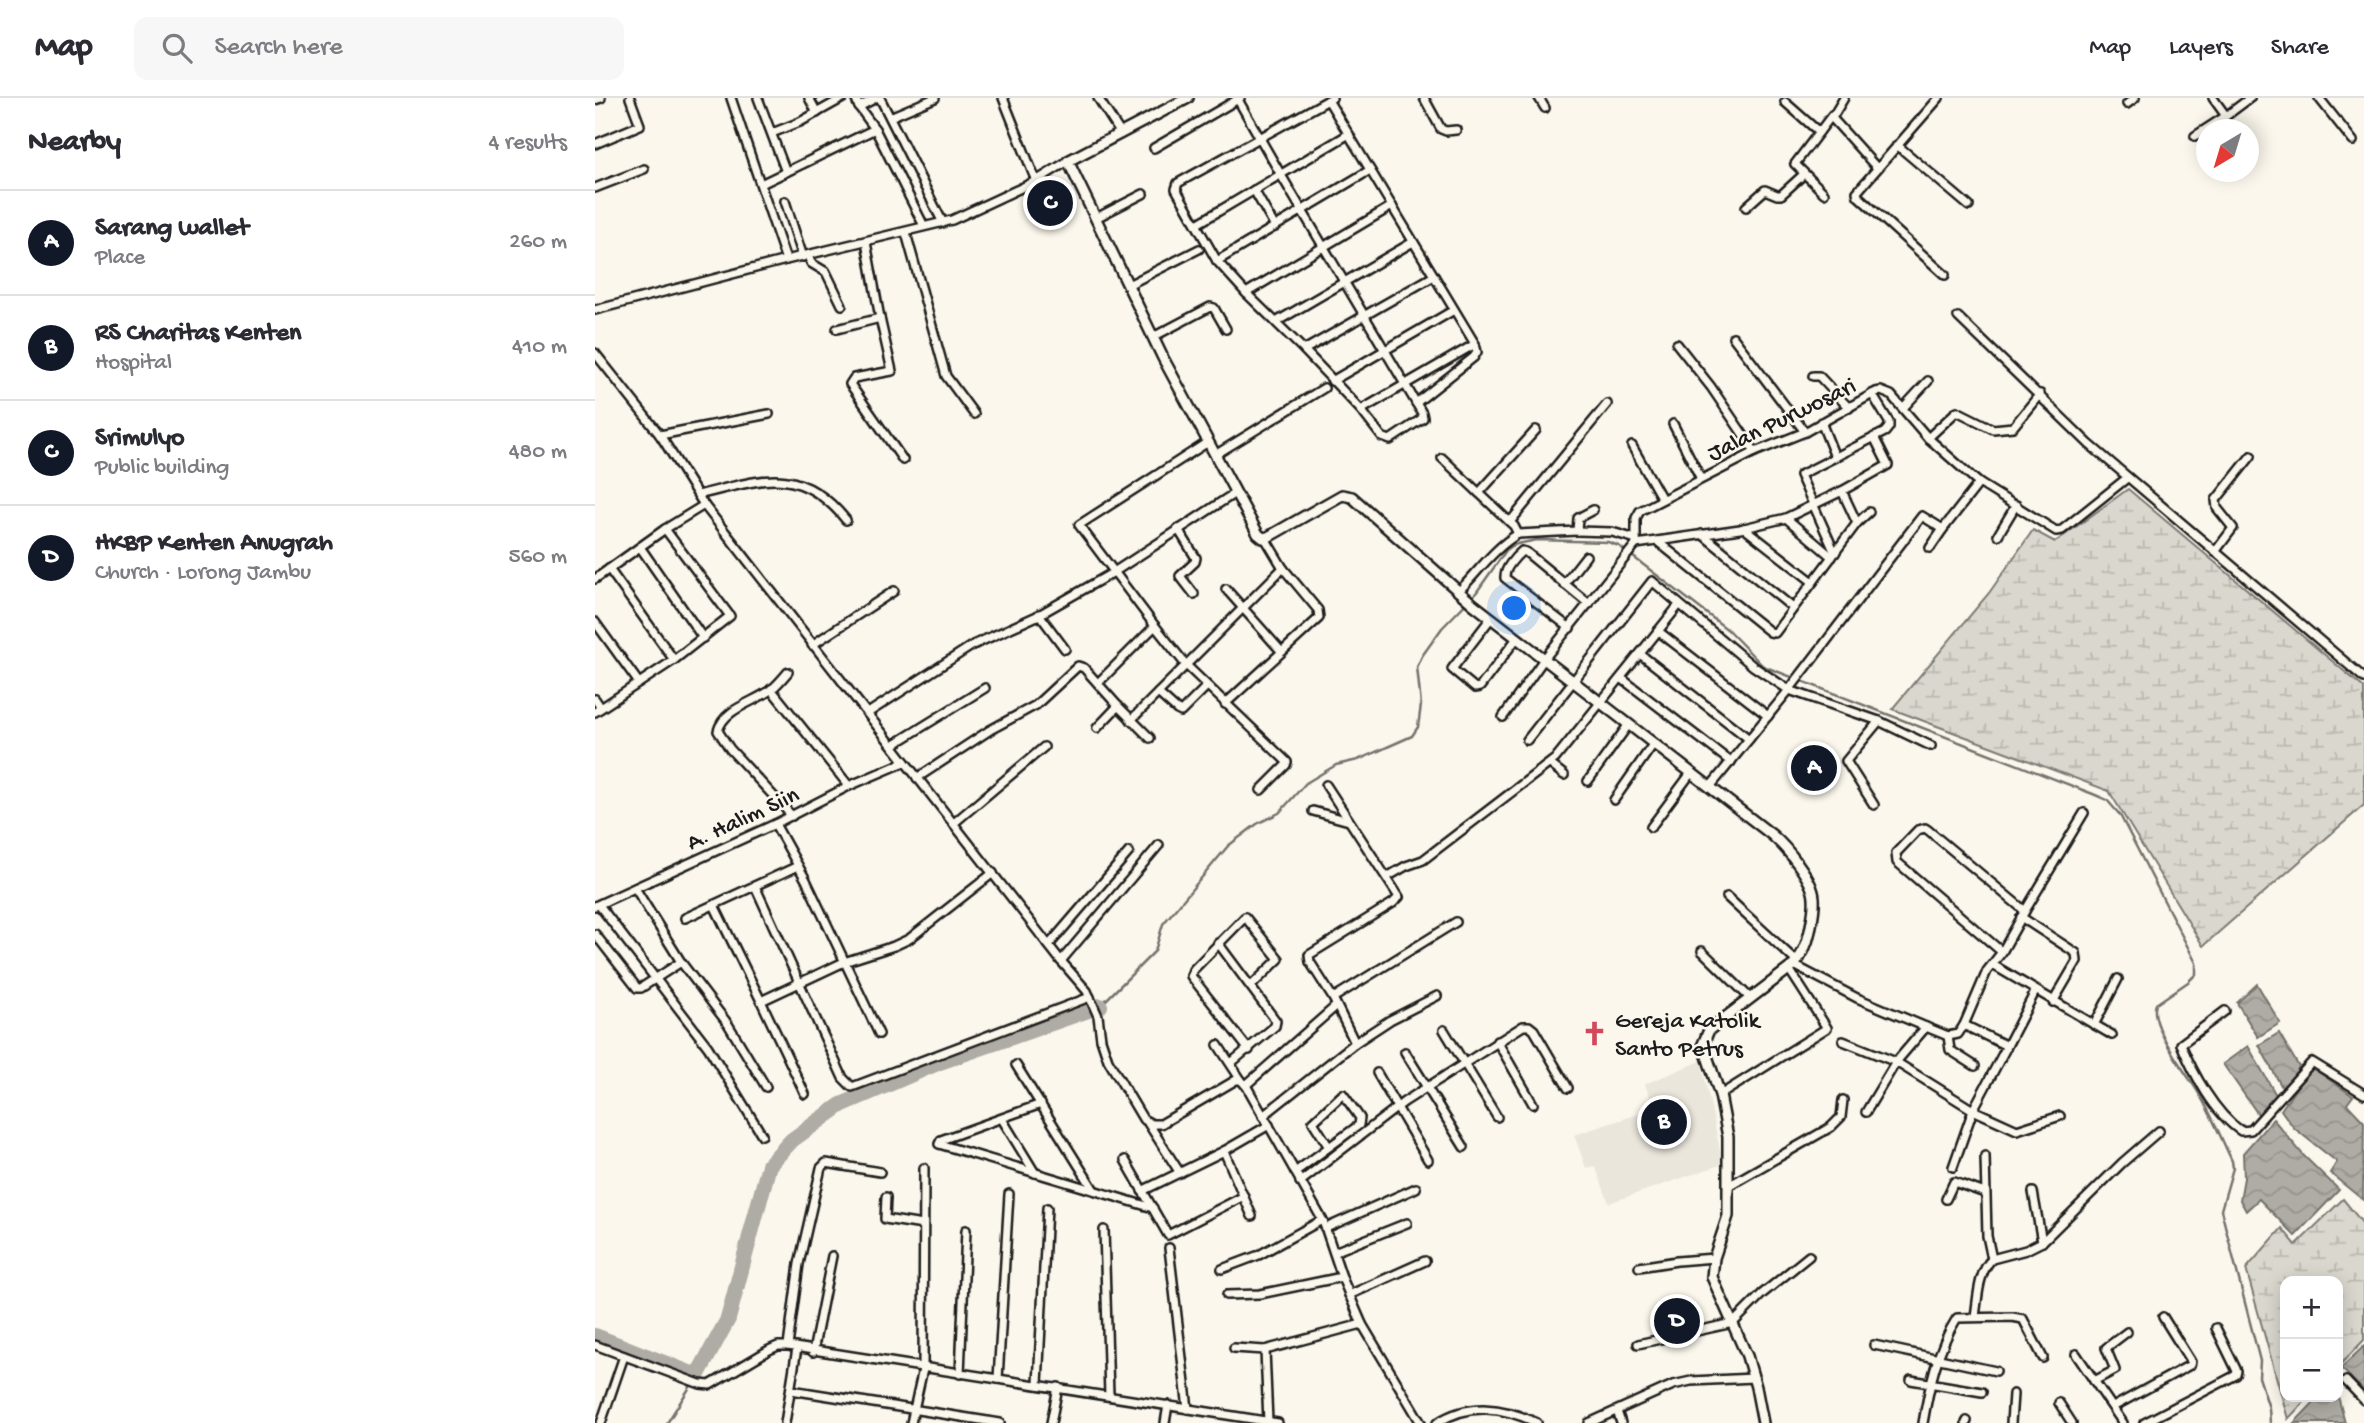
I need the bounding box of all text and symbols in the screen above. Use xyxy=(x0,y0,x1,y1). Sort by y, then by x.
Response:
search box xyxy=(134,17,624,80)
text: Map xyxy=(35,29,92,67)
icon: search xyxy=(158,29,196,67)
text: Search here xyxy=(214,33,343,64)
text: Map xyxy=(2089,34,2131,63)
text: Layers xyxy=(2169,34,2233,63)
text: Share xyxy=(2271,34,2329,63)
north arrow xyxy=(2196,119,2259,182)
text: Nearby xyxy=(28,126,121,161)
text: 4 results xyxy=(488,130,567,157)
pin: C xyxy=(1027,177,1073,229)
text: Sarang wallet xyxy=(95,214,249,245)
text: A xyxy=(44,229,58,256)
text: 260 m xyxy=(509,229,567,256)
text: Place xyxy=(95,245,145,272)
text: RS Charitas Kenten xyxy=(95,319,301,350)
text: B xyxy=(45,334,57,361)
text: 410 m xyxy=(512,334,567,361)
text: Hospital xyxy=(95,350,172,377)
street label: Jalan Purwosari xyxy=(1704,373,1862,470)
text: Srimulyo xyxy=(95,424,185,455)
text: C xyxy=(45,439,57,466)
text: 480 m xyxy=(509,439,567,466)
text: Public building xyxy=(95,455,229,482)
text: HKBP Kenten Anugrah xyxy=(95,529,333,560)
text: D xyxy=(44,544,59,571)
text: 560 m xyxy=(508,544,567,571)
text: Church · Lorong Jambu xyxy=(95,560,311,587)
your location xyxy=(1497,591,1531,625)
pin: A xyxy=(1791,742,1837,794)
street label: A. Halim Siin xyxy=(683,781,805,859)
place label: Gereja Katolik Santo Petrus xyxy=(1615,1008,1762,1065)
church icon: Gereja Katolik Santo Petrus xyxy=(1581,1019,1609,1047)
pin: B xyxy=(1641,1096,1687,1148)
map controls xyxy=(2280,1276,2343,1402)
button: + xyxy=(2280,1276,2343,1339)
pin: D xyxy=(1654,1295,1700,1347)
button: − xyxy=(2280,1339,2343,1402)

